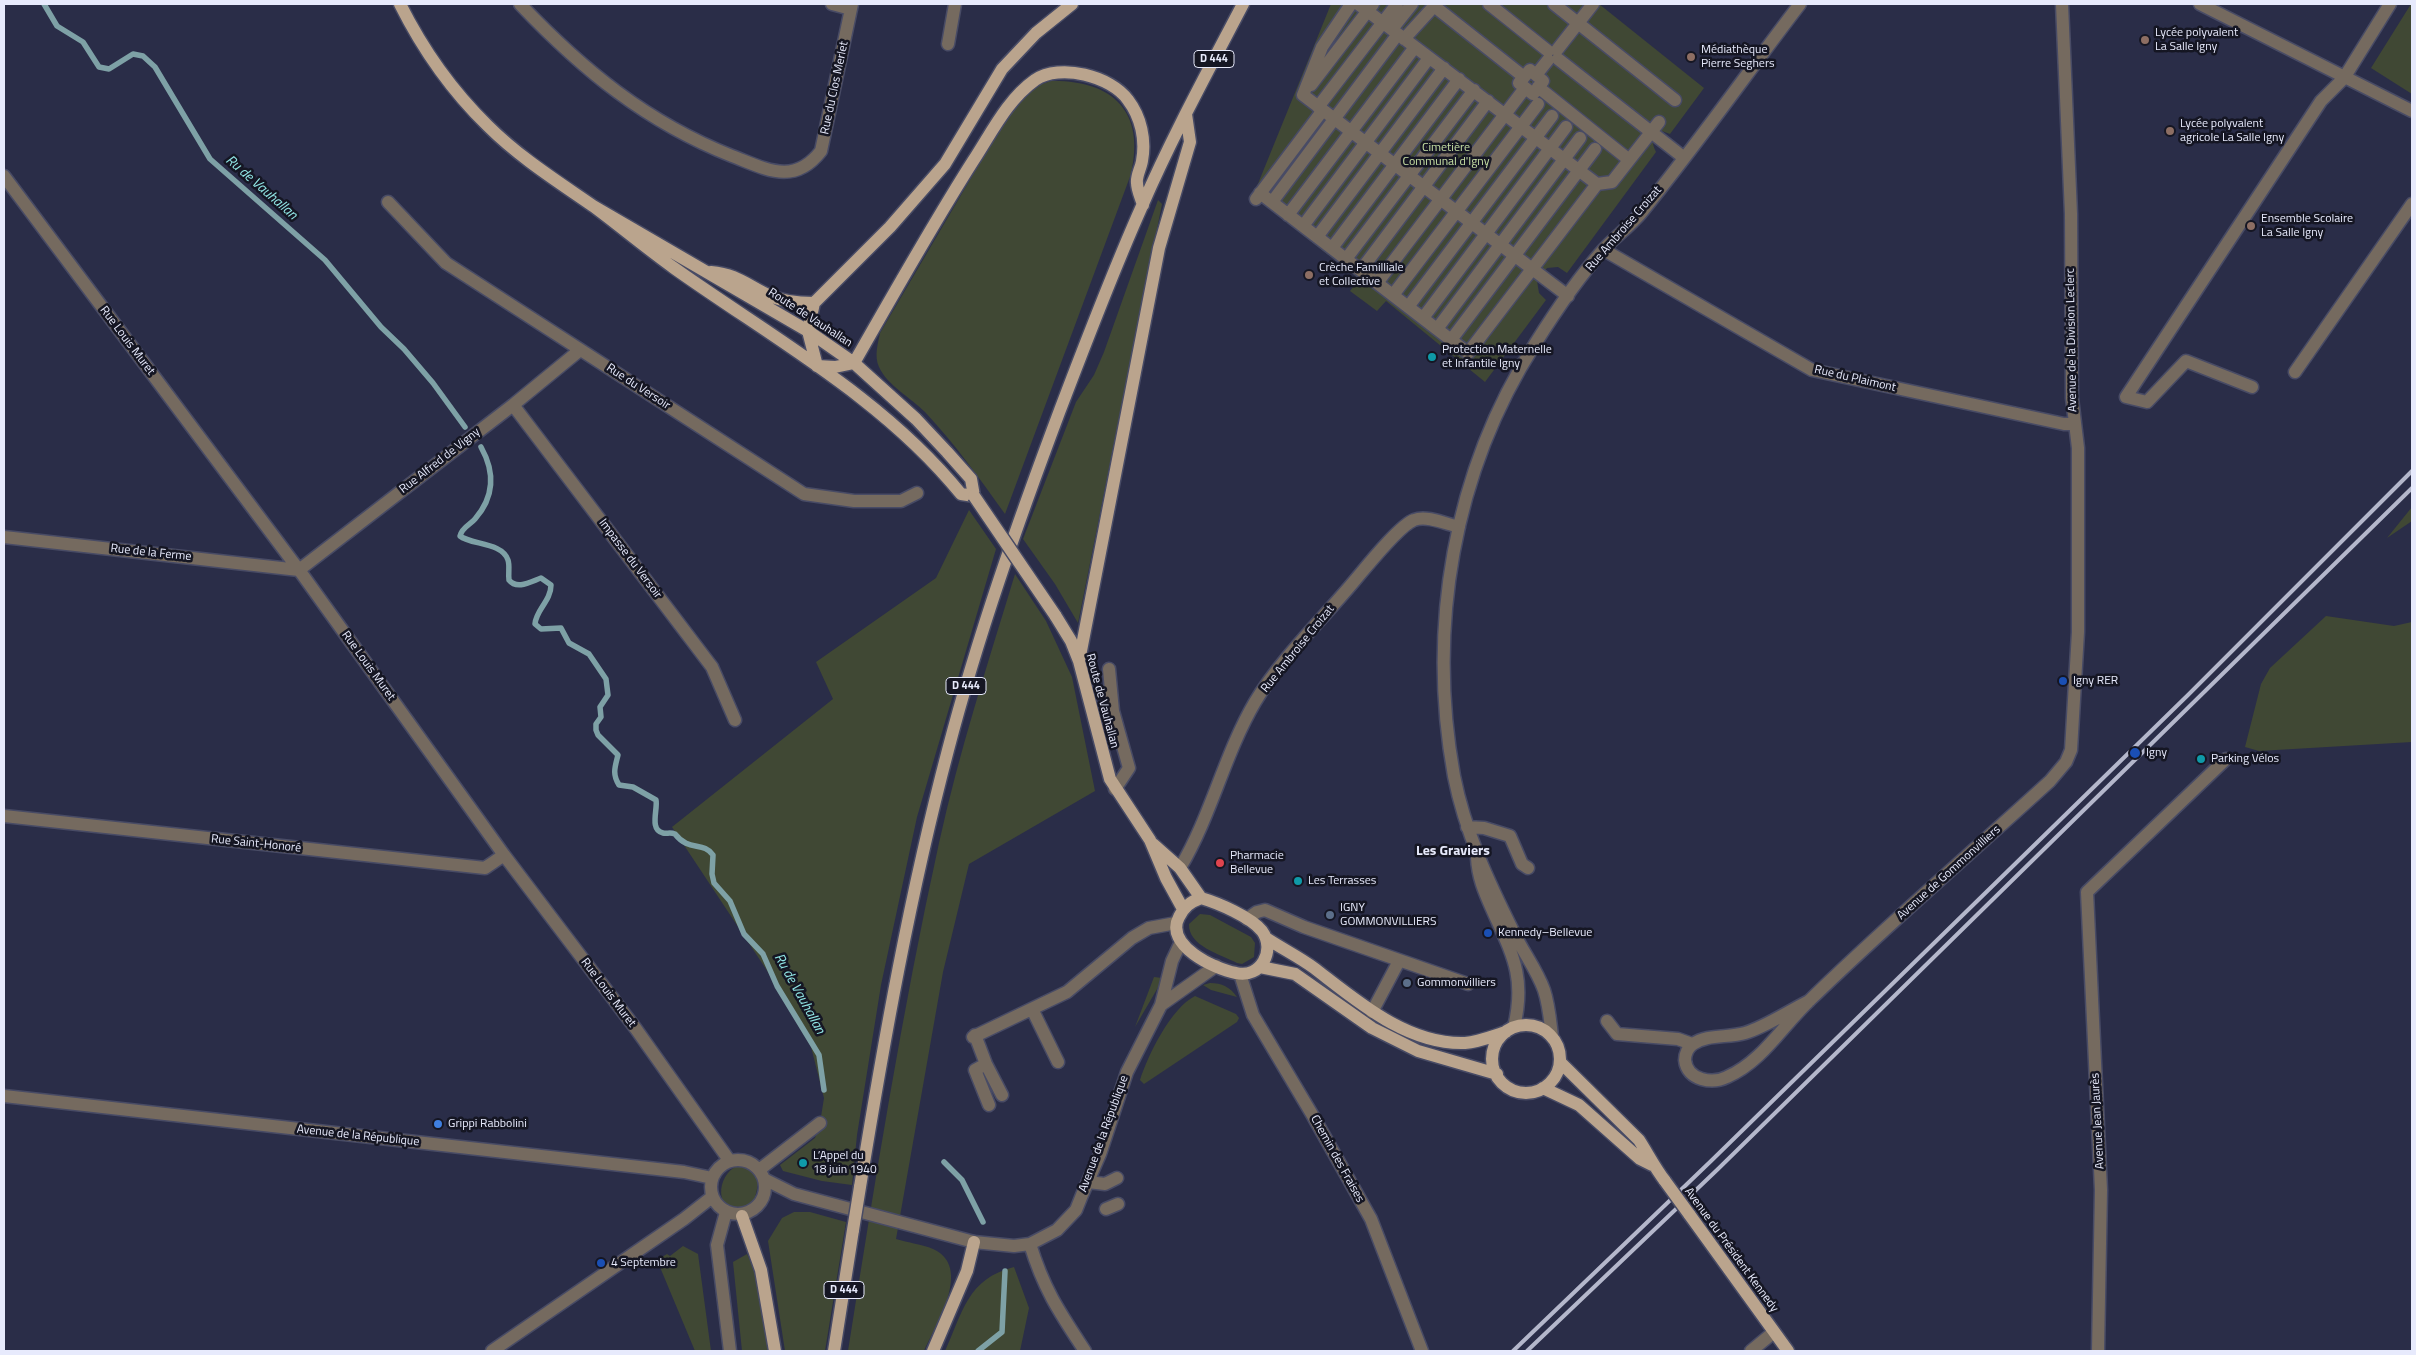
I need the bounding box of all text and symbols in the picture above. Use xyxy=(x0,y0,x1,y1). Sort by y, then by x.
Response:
place label: Lycée polyvalent La Salle Igny xyxy=(2155,26,2238,54)
marker: Lycée polyvalent La Salle Igny xyxy=(2139,34,2151,46)
street label: Rue du Clos Merlet xyxy=(818,40,852,136)
place label: Médiathèque Pierre Seghers xyxy=(1701,43,1775,71)
road number: D 444 xyxy=(1194,51,1234,68)
marker: Médiathèque Pierre Seghers xyxy=(1685,51,1697,63)
place label: Lycée polyvalent agricole La Salle Igny xyxy=(2180,117,2284,145)
marker: Lycée polyvalent agricole La Salle Igny xyxy=(2164,125,2176,137)
park label: Cimetière Communal d'Igny xyxy=(1402,141,1490,169)
water label: Ru de Vauhallan xyxy=(222,152,300,224)
street label: Rue Ambroise Croizat xyxy=(1583,183,1665,275)
place label: Ensemble Scolaire La Salle Igny xyxy=(2261,212,2353,240)
marker: Ensemble Scolaire La Salle Igny xyxy=(2245,220,2257,232)
place label: Crèche Familliale et Collective xyxy=(1319,261,1404,289)
street label: Avenue de la Division Leclerc xyxy=(2064,268,2080,412)
marker: Crèche Familliale et Collective xyxy=(1303,269,1315,281)
street label: Route de Vauhallan xyxy=(765,285,855,351)
street label: Rue Louis Muret xyxy=(96,304,158,378)
place label: Protection Maternelle et Infantile Igny xyxy=(1442,343,1552,371)
marker: Protection Maternelle et Infantile Igny xyxy=(1426,351,1438,363)
street label: Rue du Versoir xyxy=(603,361,673,413)
street label: Rue du Plaimont xyxy=(1813,363,1897,395)
street label: Rue Alfred de Vigny xyxy=(397,425,483,497)
street label: Impasse du Versoir xyxy=(595,516,665,602)
street label: Rue de la Ferme xyxy=(110,542,192,564)
street label: Rue Ambroise Croizat xyxy=(1258,602,1338,696)
street label: Rue Louis Muret xyxy=(338,628,398,704)
street label: Route de Vauhallan xyxy=(1082,652,1122,750)
place label: Igny RER xyxy=(2073,674,2118,688)
marker: Igny RER xyxy=(2057,675,2069,687)
road number: D 444 xyxy=(946,678,986,694)
marker: Igny xyxy=(2128,746,2142,760)
place label: Igny xyxy=(2146,746,2167,760)
place label: Parking Vélos xyxy=(2211,752,2279,766)
marker: Parking Vélos xyxy=(2195,753,2207,765)
street label: Avenue de Gommonvilliers xyxy=(1894,823,2004,923)
street label: Rue Saint-Honoré xyxy=(210,832,302,856)
district label: Les Graviers xyxy=(1416,844,1490,860)
place label: Pharmacie Bellevue xyxy=(1230,849,1284,877)
marker: Pharmacie Bellevue xyxy=(1214,857,1226,869)
place label: Les Terrasses xyxy=(1308,874,1376,888)
marker: Les Terrasses xyxy=(1292,875,1304,887)
place label: IGNY GOMMONVILLIERS xyxy=(1340,901,1436,929)
marker: IGNY GOMMONVILLIERS xyxy=(1324,909,1336,921)
place label: Kennedy–Bellevue xyxy=(1498,926,1592,940)
marker: Kennedy–Bellevue xyxy=(1482,927,1494,939)
water label: Ru de Vauhallan xyxy=(770,951,828,1037)
street label: Rue Louis Muret xyxy=(577,956,639,1030)
place label: Gommonvilliers xyxy=(1417,976,1496,990)
marker: Gommonvilliers xyxy=(1401,977,1413,989)
street label: Avenue Jean Jaurès xyxy=(2088,1073,2108,1169)
street label: Avenue de la République xyxy=(1076,1074,1132,1194)
street label: Chemin des Fraises xyxy=(1307,1113,1367,1205)
place label: Grippi Rabbolini xyxy=(448,1117,527,1131)
marker: Grippi Rabbolini xyxy=(432,1118,444,1130)
street label: Avenue de la République xyxy=(296,1122,420,1150)
place label: L’Appel du 18 juin 1940 xyxy=(813,1149,877,1177)
marker: L’Appel du 18 juin 1940 xyxy=(797,1157,809,1169)
street label: Avenue du Président Kennedy xyxy=(1681,1185,1781,1315)
place label: 4 Septembre xyxy=(611,1256,676,1270)
marker: 4 Septembre xyxy=(595,1257,607,1269)
road number: D 444 xyxy=(824,1282,864,1298)

